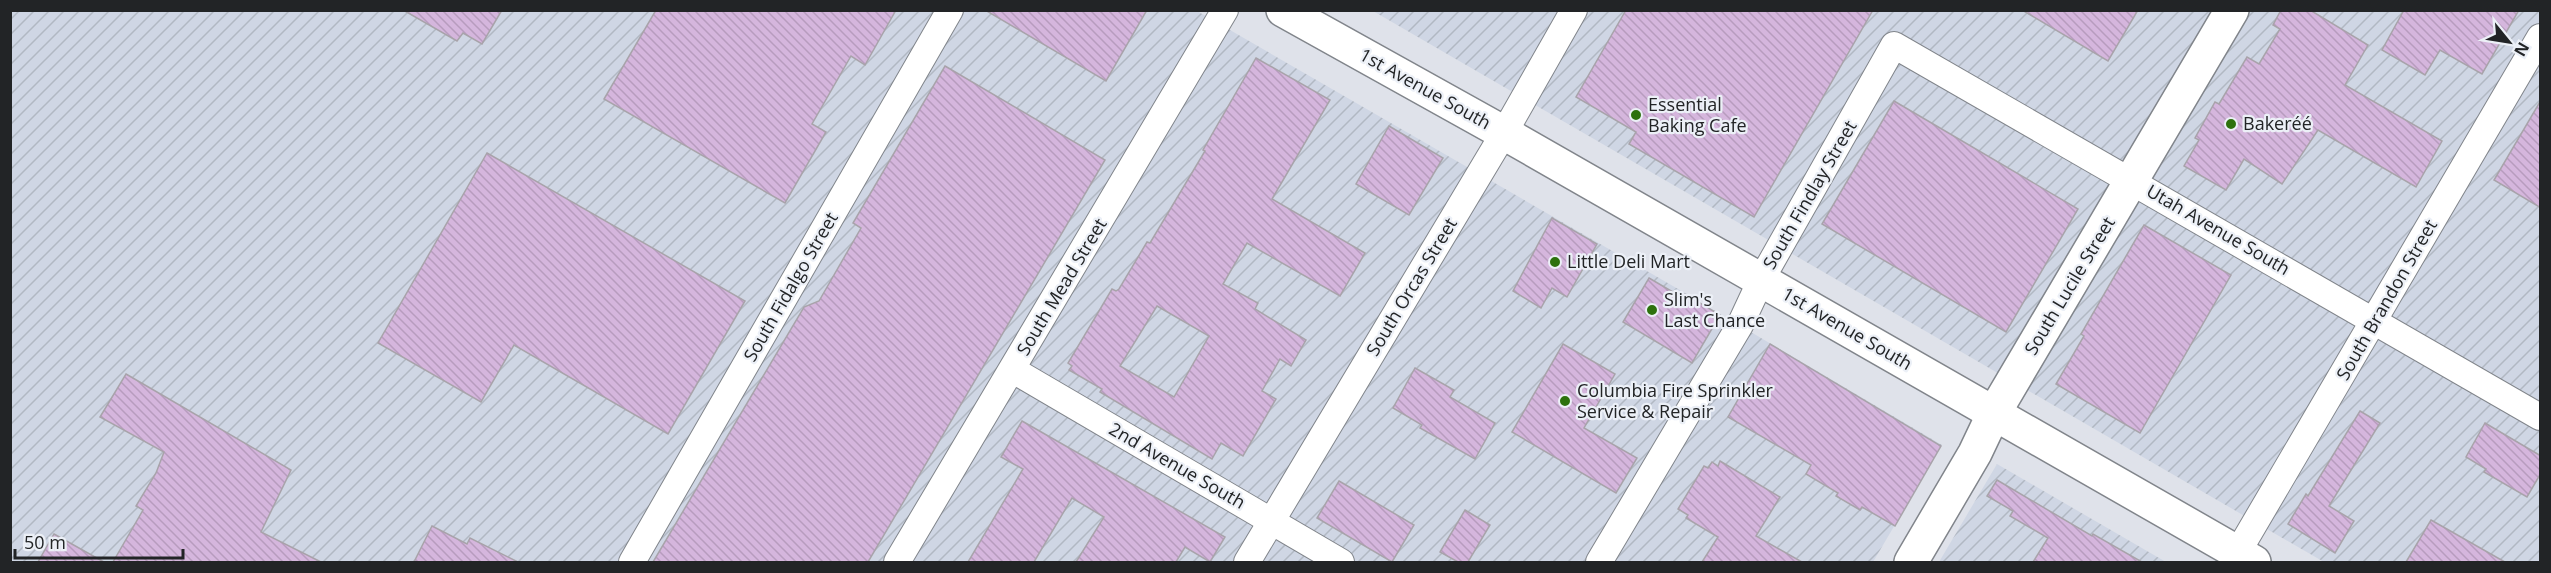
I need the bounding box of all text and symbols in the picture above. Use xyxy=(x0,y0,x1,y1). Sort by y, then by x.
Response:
north arrow xyxy=(2479,12,2539,72)
text: N xyxy=(2509,38,2535,61)
street label: 1st Avenue South xyxy=(1356,42,1495,134)
place label: Essential Baking Cafe xyxy=(1648,92,1747,137)
marker: Essential Baking Cafe xyxy=(1629,108,1643,122)
place label: Bakeréé xyxy=(2243,111,2312,135)
street label: South Findlay Street xyxy=(1757,116,1862,273)
marker: Bakeréé xyxy=(2224,117,2238,131)
street label: Utah Avenue South xyxy=(2142,178,2295,280)
street label: South Fidalgo Street xyxy=(738,207,843,366)
street label: South Lucile Street xyxy=(2018,212,2120,359)
street label: South Mead Street xyxy=(1011,213,1112,360)
street label: South Orcas Street xyxy=(1360,213,1462,360)
street label: South Brandon Street xyxy=(2330,215,2442,384)
place label: Little Deli Mart xyxy=(1567,249,1690,273)
marker: Little Deli Mart xyxy=(1548,255,1562,269)
street label: 1st Avenue South xyxy=(1778,281,1917,375)
place label: Slim's Last Chance xyxy=(1664,287,1765,332)
marker: Slim's Last Chance xyxy=(1645,303,1659,317)
place label: Columbia Fire Sprinkler Service & Repair xyxy=(1577,378,1774,423)
marker: Columbia Fire Sprinkler Service & Repair xyxy=(1558,394,1572,408)
street label: 2nd Avenue South xyxy=(1105,416,1250,514)
scale bar xyxy=(15,522,183,560)
text: 50 m xyxy=(24,530,66,554)

